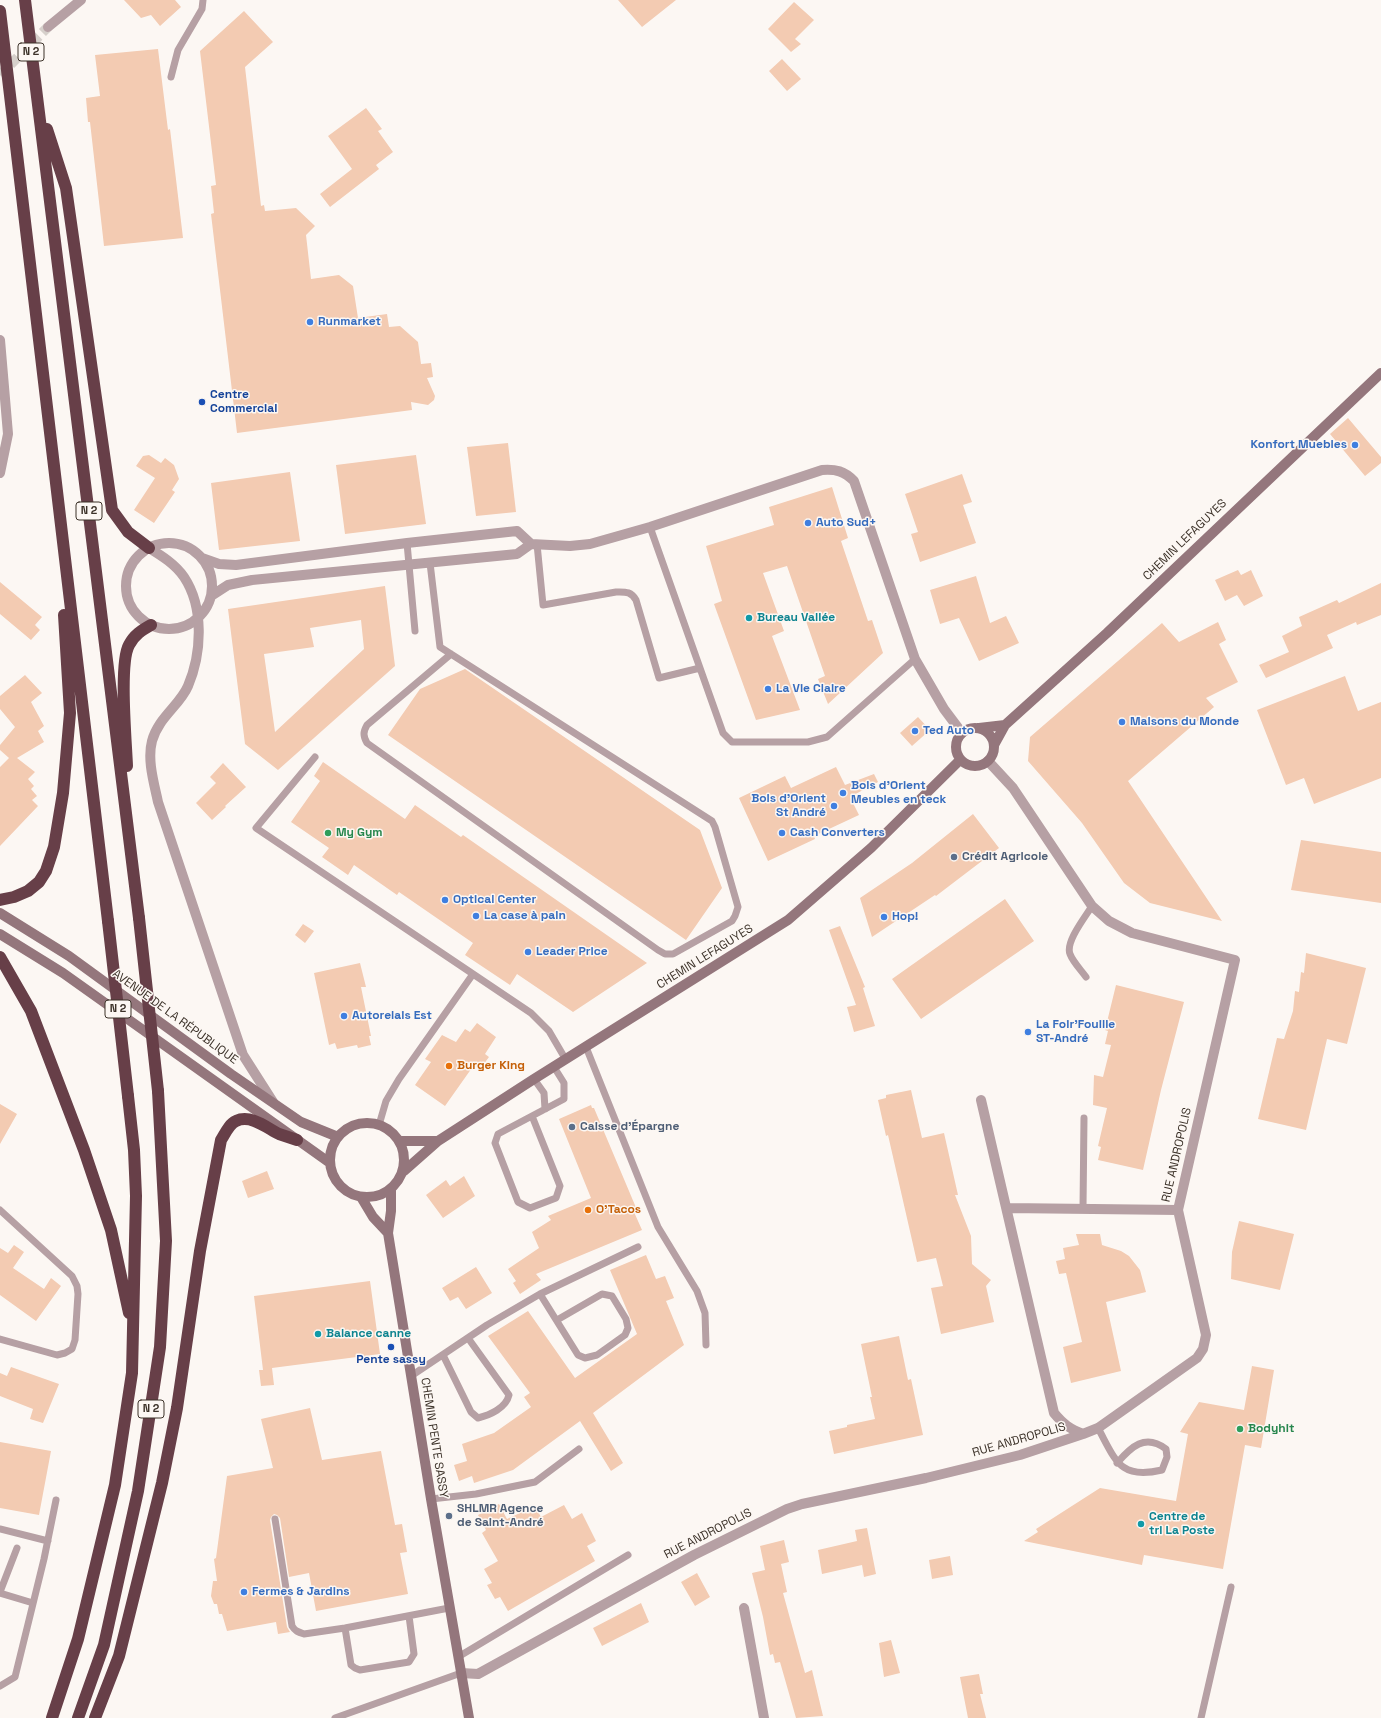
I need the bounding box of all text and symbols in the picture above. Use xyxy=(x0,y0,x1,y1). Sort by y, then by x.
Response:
road number: N 2 xyxy=(18,43,44,61)
place label: Runmarket xyxy=(318,315,381,329)
marker: Runmarket xyxy=(305,317,315,327)
place label: Centre Commercial xyxy=(210,388,277,416)
marker: Centre Commercial xyxy=(197,397,207,407)
place label: Konfort Muebles xyxy=(1250,438,1347,452)
marker: Konfort Muebles xyxy=(1350,440,1360,450)
street label: CHEMIN LEFAGUYES xyxy=(1140,496,1230,584)
road number: N 2 xyxy=(76,502,102,520)
place label: Auto Sud+ xyxy=(816,516,876,530)
marker: Auto Sud+ xyxy=(803,518,813,528)
place label: Bureau Vallée xyxy=(757,611,835,625)
marker: Bureau Vallée xyxy=(744,613,754,623)
place label: La Vie Claire xyxy=(776,682,846,696)
marker: La Vie Claire xyxy=(763,684,773,694)
place label: Maisons du Monde xyxy=(1130,715,1239,729)
marker: Maisons du Monde xyxy=(1117,717,1127,727)
place label: Ted Auto xyxy=(923,724,974,738)
marker: Ted Auto xyxy=(910,726,920,736)
place label: Bois d'Orient Meubles en teck xyxy=(851,779,946,807)
marker: Bois d'Orient Meubles en teck xyxy=(838,788,848,798)
place label: Bois d'Orient St André xyxy=(751,792,826,820)
marker: Bois d'Orient St André xyxy=(829,801,839,811)
place label: My Gym xyxy=(336,826,383,840)
place label: Cash Converters xyxy=(790,826,885,840)
marker: My Gym xyxy=(323,828,333,838)
marker: Cash Converters xyxy=(777,828,787,838)
place label: Crédit Agricole xyxy=(962,850,1048,864)
marker: Crédit Agricole xyxy=(949,852,959,862)
place label: Optical Center xyxy=(453,893,536,907)
marker: Optical Center xyxy=(440,895,450,905)
place label: La case à pain xyxy=(484,909,566,923)
place label: Hop! xyxy=(892,910,918,924)
marker: La case à pain xyxy=(471,911,481,921)
marker: Hop! xyxy=(879,912,889,922)
street label: CHEMIN LEFAGUYES xyxy=(654,922,756,992)
place label: Leader Price xyxy=(536,945,608,959)
marker: Leader Price xyxy=(523,947,533,957)
street label: AVENUE DE LA RÉPUBLIQUE xyxy=(109,967,241,1067)
road number: N 2 xyxy=(105,1000,131,1018)
place label: Autorelais Est xyxy=(352,1009,432,1023)
marker: Autorelais Est xyxy=(339,1011,349,1021)
place label: La Foir'Fouille ST-André xyxy=(1036,1018,1115,1046)
marker: La Foir'Fouille ST-André xyxy=(1023,1027,1033,1037)
place label: Burger King xyxy=(457,1059,525,1073)
marker: Burger King xyxy=(444,1061,454,1071)
street label: RUE ANDROPOLIS xyxy=(1159,1106,1195,1204)
place label: Caisse d'Épargne xyxy=(580,1120,679,1134)
marker: Caisse d'Épargne xyxy=(567,1122,577,1132)
place label: O'Tacos xyxy=(596,1203,641,1217)
marker: O'Tacos xyxy=(583,1205,593,1215)
place label: Balance canne xyxy=(326,1327,411,1341)
marker: Balance canne xyxy=(313,1329,323,1339)
marker: Pente sassy xyxy=(386,1342,396,1352)
place label: Pente sassy xyxy=(356,1353,426,1367)
street label: CHEMIN PENTE SASSY xyxy=(417,1377,451,1499)
road number: N 2 xyxy=(138,1400,164,1418)
street label: RUE ANDROPOLIS xyxy=(971,1420,1067,1460)
place label: Bodyhit xyxy=(1248,1422,1294,1436)
marker: Bodyhit xyxy=(1235,1424,1245,1434)
place label: SHLMR Agence de Saint-André xyxy=(457,1502,544,1530)
street label: RUE ANDROPOLIS xyxy=(662,1506,754,1562)
place label: Centre de tri La Poste xyxy=(1149,1510,1215,1538)
marker: SHLMR Agence de Saint-André xyxy=(444,1511,454,1521)
marker: Centre de tri La Poste xyxy=(1136,1519,1146,1529)
place label: Fermes & Jardins xyxy=(252,1585,350,1599)
marker: Fermes & Jardins xyxy=(239,1587,249,1597)

